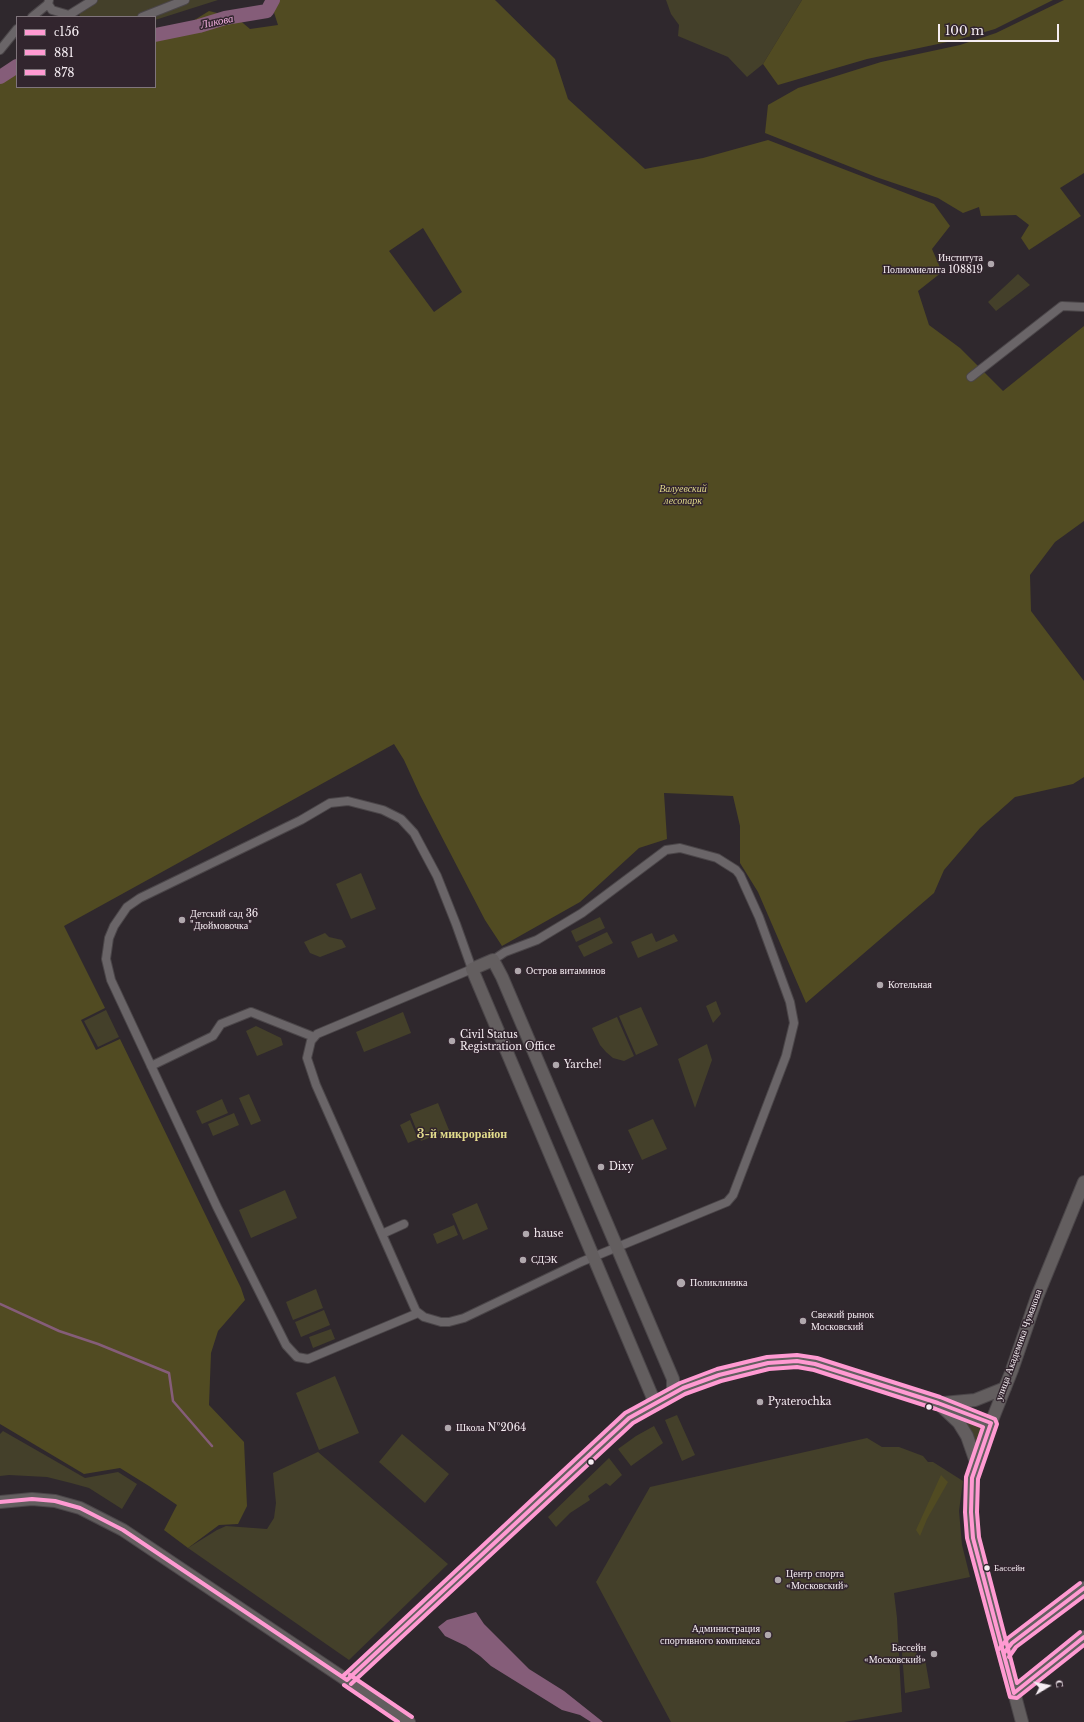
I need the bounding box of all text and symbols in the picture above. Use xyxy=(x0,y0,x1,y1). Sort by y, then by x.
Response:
water label: Ликова xyxy=(199,12,235,32)
legend xyxy=(16,16,156,88)
scale bar xyxy=(940,16,1061,42)
text: 100 m xyxy=(945,23,984,38)
text: с156 xyxy=(54,24,79,39)
text: 881 xyxy=(54,45,74,60)
text: 878 xyxy=(54,65,75,80)
place label: Института Полиомиелита 108819 xyxy=(883,252,983,276)
marker: Института Полиомиелита 108819 xyxy=(986,259,996,269)
park label: Валуевский лесопарк xyxy=(659,483,707,506)
place label: Детский сад 36 "Дюймовочка" xyxy=(190,908,258,932)
marker: Детский сад 36 "Дюймовочка" xyxy=(177,915,187,925)
place label: Остров витаминов xyxy=(526,965,606,977)
marker: Остров витаминов xyxy=(513,966,523,976)
place label: Котельная xyxy=(888,979,932,991)
marker: Котельная xyxy=(875,980,885,990)
place label: Civil Status Registration Office xyxy=(460,1029,555,1052)
marker: Civil Status Registration Office xyxy=(447,1036,457,1046)
place label: Yarche! xyxy=(564,1059,602,1071)
marker: Yarche! xyxy=(551,1060,561,1070)
district label: 3-й микрорайон xyxy=(417,1128,507,1142)
place label: Dixy xyxy=(609,1161,634,1173)
marker: Dixy xyxy=(596,1162,606,1172)
place label: hause xyxy=(534,1228,563,1240)
marker: hause xyxy=(521,1229,531,1239)
place label: СДЭК xyxy=(531,1254,558,1266)
marker: СДЭК xyxy=(518,1255,528,1265)
marker: Поликлиника xyxy=(675,1277,687,1289)
place label: Поликлиника xyxy=(690,1277,747,1289)
street label: улица Академика Чумакова xyxy=(993,1288,1045,1402)
place label: Свежий рынок Московский xyxy=(811,1309,874,1332)
marker: Свежий рынок Московский xyxy=(798,1316,808,1326)
place label: Pyaterochka xyxy=(768,1396,831,1408)
marker: Pyaterochka xyxy=(755,1397,765,1407)
unlabelled marker xyxy=(924,1402,934,1412)
place label: Школа №2064 xyxy=(456,1422,526,1434)
marker: Школа №2064 xyxy=(443,1423,453,1433)
unlabelled marker xyxy=(586,1457,596,1467)
marker: Бассейн xyxy=(982,1563,992,1573)
place label: Бассейн xyxy=(994,1563,1025,1573)
place label: Центр спорта «Московский» xyxy=(786,1568,848,1592)
marker: Центр спорта «Московский» xyxy=(773,1575,783,1585)
place label: Администрация спортивного комплекса xyxy=(660,1623,760,1646)
marker: Администрация спортивного комплекса xyxy=(763,1630,773,1640)
place label: Бассейн «Московский» xyxy=(864,1642,926,1666)
marker: Бассейн «Московский» xyxy=(929,1649,939,1659)
north arrow xyxy=(1028,1666,1068,1706)
text: С xyxy=(1052,1679,1067,1689)

